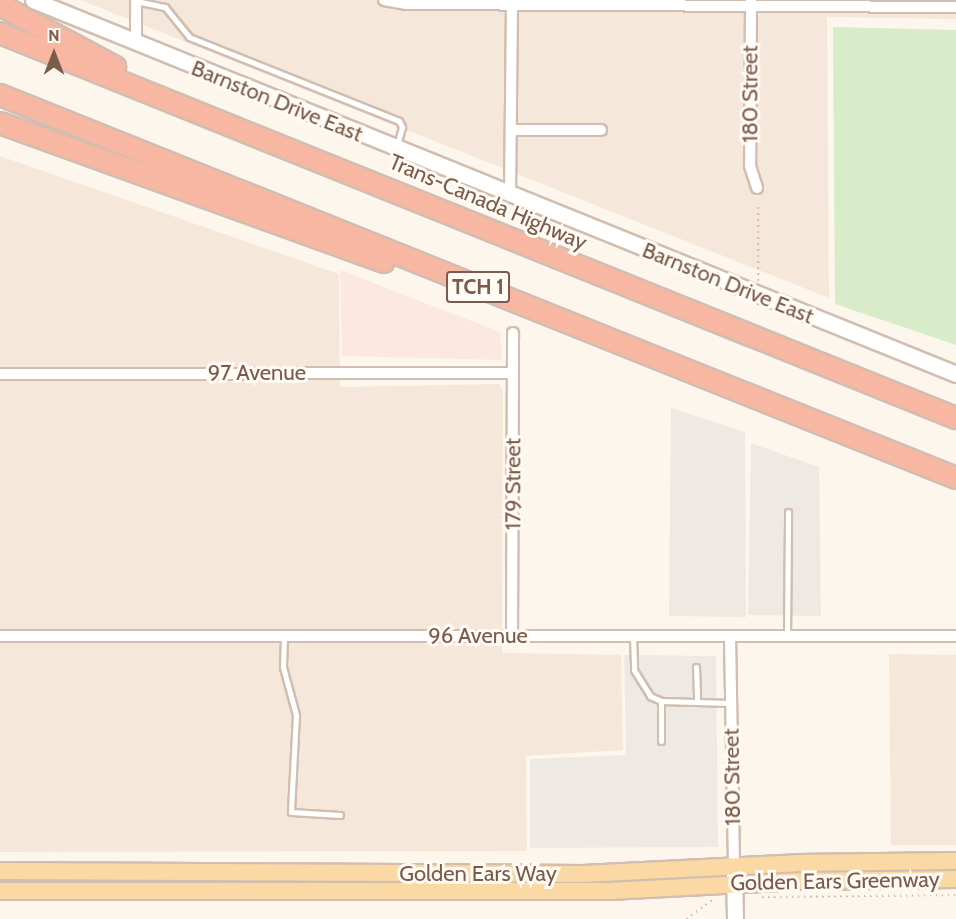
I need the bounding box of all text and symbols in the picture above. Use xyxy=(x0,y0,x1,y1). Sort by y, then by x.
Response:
north arrow xyxy=(24,24,84,84)
text: N xyxy=(48,26,60,45)
street label: 180 Street xyxy=(737,45,763,143)
street label: Barnston Drive East xyxy=(188,55,366,147)
street label: Trans-Canada Highway xyxy=(385,148,591,256)
street label: Barnston Drive East xyxy=(639,237,817,329)
road number: TCH 1 xyxy=(445,269,511,305)
street label: 97 Avenue xyxy=(208,360,306,386)
street label: 179 Street xyxy=(500,438,526,530)
street label: 96 Avenue xyxy=(428,623,528,649)
street label: 180 Street xyxy=(718,728,746,826)
street label: Golden Ears Way xyxy=(399,861,557,887)
street label: Golden Ears Greenway xyxy=(730,866,940,896)

